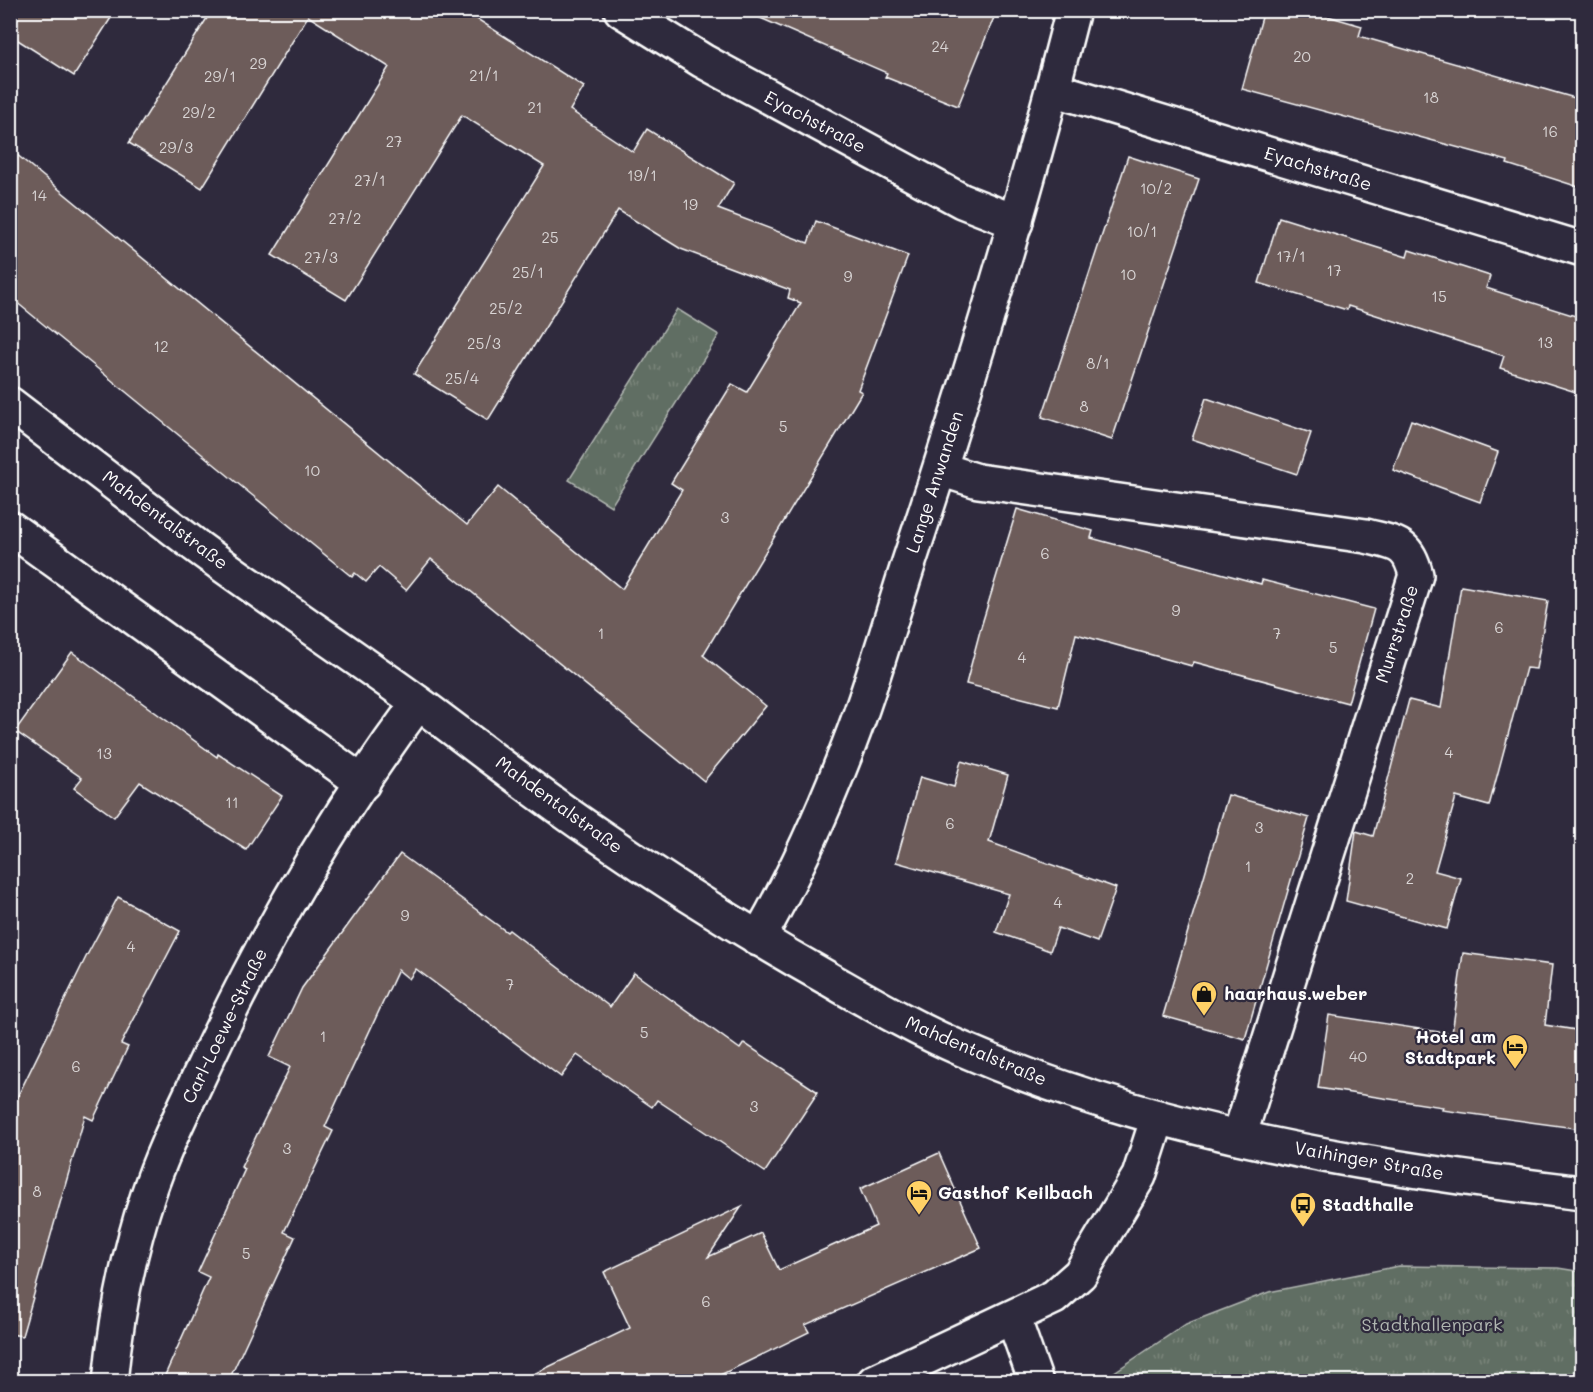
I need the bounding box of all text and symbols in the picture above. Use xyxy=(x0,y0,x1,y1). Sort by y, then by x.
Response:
house number: 24 xyxy=(931,36,949,56)
house number: 20 xyxy=(1293,46,1311,66)
house number: 29 xyxy=(249,53,267,73)
house number: 21/1 xyxy=(469,65,499,85)
house number: 29/1 xyxy=(204,66,236,86)
street label: Eyachstraße xyxy=(761,84,870,158)
house number: 18 xyxy=(1423,87,1439,107)
house number: 21 xyxy=(527,97,543,117)
house number: 29/2 xyxy=(182,102,216,122)
house number: 16 xyxy=(1542,121,1558,141)
house number: 27 xyxy=(386,131,402,151)
house number: 29/3 xyxy=(159,137,193,157)
street label: Eyachstraße xyxy=(1262,140,1375,196)
house number: 19/1 xyxy=(627,165,657,185)
house number: 27/1 xyxy=(354,170,386,190)
house number: 10/2 xyxy=(1140,178,1172,198)
house number: 14 xyxy=(31,185,47,205)
house number: 19 xyxy=(682,194,698,214)
house number: 27/2 xyxy=(329,208,361,228)
house number: 10/1 xyxy=(1127,221,1157,241)
house number: 25 xyxy=(541,227,559,247)
house number: 17/1 xyxy=(1276,246,1306,266)
house number: 27/3 xyxy=(304,247,338,267)
house number: 17 xyxy=(1326,260,1342,280)
house number: 25/1 xyxy=(512,262,544,282)
house number: 10 xyxy=(1120,264,1136,284)
house number: 9 xyxy=(844,266,853,286)
house number: 15 xyxy=(1431,286,1447,306)
house number: 25/2 xyxy=(489,298,523,318)
house number: 13 xyxy=(1537,332,1553,352)
house number: 25/3 xyxy=(467,333,501,353)
house number: 12 xyxy=(153,336,169,356)
house number: 8/1 xyxy=(1086,353,1110,373)
house number: 25/4 xyxy=(445,368,479,388)
house number: 8 xyxy=(1079,396,1089,416)
street label: Lange Anwanden xyxy=(900,408,968,556)
house number: 5 xyxy=(779,416,787,436)
house number: 10 xyxy=(304,460,320,480)
street label: Mahdentalstraße xyxy=(98,464,233,574)
house number: 3 xyxy=(721,507,730,527)
house number: 6 xyxy=(1040,543,1050,563)
street label: Murrstraße xyxy=(1369,582,1423,686)
house number: 9 xyxy=(1172,600,1181,620)
house number: 6 xyxy=(1494,617,1504,637)
house number: 1 xyxy=(598,623,604,643)
house number: 7 xyxy=(1273,623,1281,643)
house number: 5 xyxy=(1329,637,1337,657)
house number: 4 xyxy=(1018,647,1027,667)
house number: 4 xyxy=(1445,742,1454,762)
house number: 13 xyxy=(96,743,112,763)
street label: Mahdentalstraße xyxy=(491,750,628,858)
house number: 11 xyxy=(225,792,239,812)
house number: 6 xyxy=(945,813,955,833)
house number: 3 xyxy=(1255,817,1264,837)
house number: 1 xyxy=(1245,856,1251,876)
house number: 2 xyxy=(1406,868,1414,888)
house number: 4 xyxy=(1054,892,1063,912)
house number: 9 xyxy=(401,905,410,925)
house number: 4 xyxy=(127,936,136,956)
street label: Carl-Loewe-Straße xyxy=(176,944,272,1107)
house number: 7 xyxy=(506,974,514,994)
shop icon: haarhaus.weber xyxy=(1189,979,1219,1017)
place label: haarhaus.weber xyxy=(1224,981,1367,1005)
street label: Mahdentalstraße xyxy=(902,1009,1051,1091)
house number: 5 xyxy=(640,1022,648,1042)
place label: Hotel am Stadtpark xyxy=(1405,1024,1496,1069)
house number: 1 xyxy=(320,1026,326,1046)
hotel icon: Hotel am Stadtpark xyxy=(1500,1032,1530,1070)
house number: 40 xyxy=(1349,1046,1367,1066)
house number: 6 xyxy=(71,1056,81,1076)
house number: 3 xyxy=(750,1096,759,1116)
street label: Vaihinger Straße xyxy=(1293,1135,1446,1185)
house number: 3 xyxy=(283,1138,292,1158)
hotel icon: Gasthof Keilbach xyxy=(904,1178,934,1216)
place label: Gasthof Keilbach xyxy=(938,1180,1093,1204)
house number: 8 xyxy=(32,1181,42,1201)
bus stop icon: Stadthalle xyxy=(1288,1190,1318,1228)
place label: Stadthalle xyxy=(1322,1192,1414,1216)
house number: 5 xyxy=(242,1243,250,1263)
house number: 6 xyxy=(701,1291,711,1311)
park label: Stadthallenpark xyxy=(1361,1312,1503,1336)

